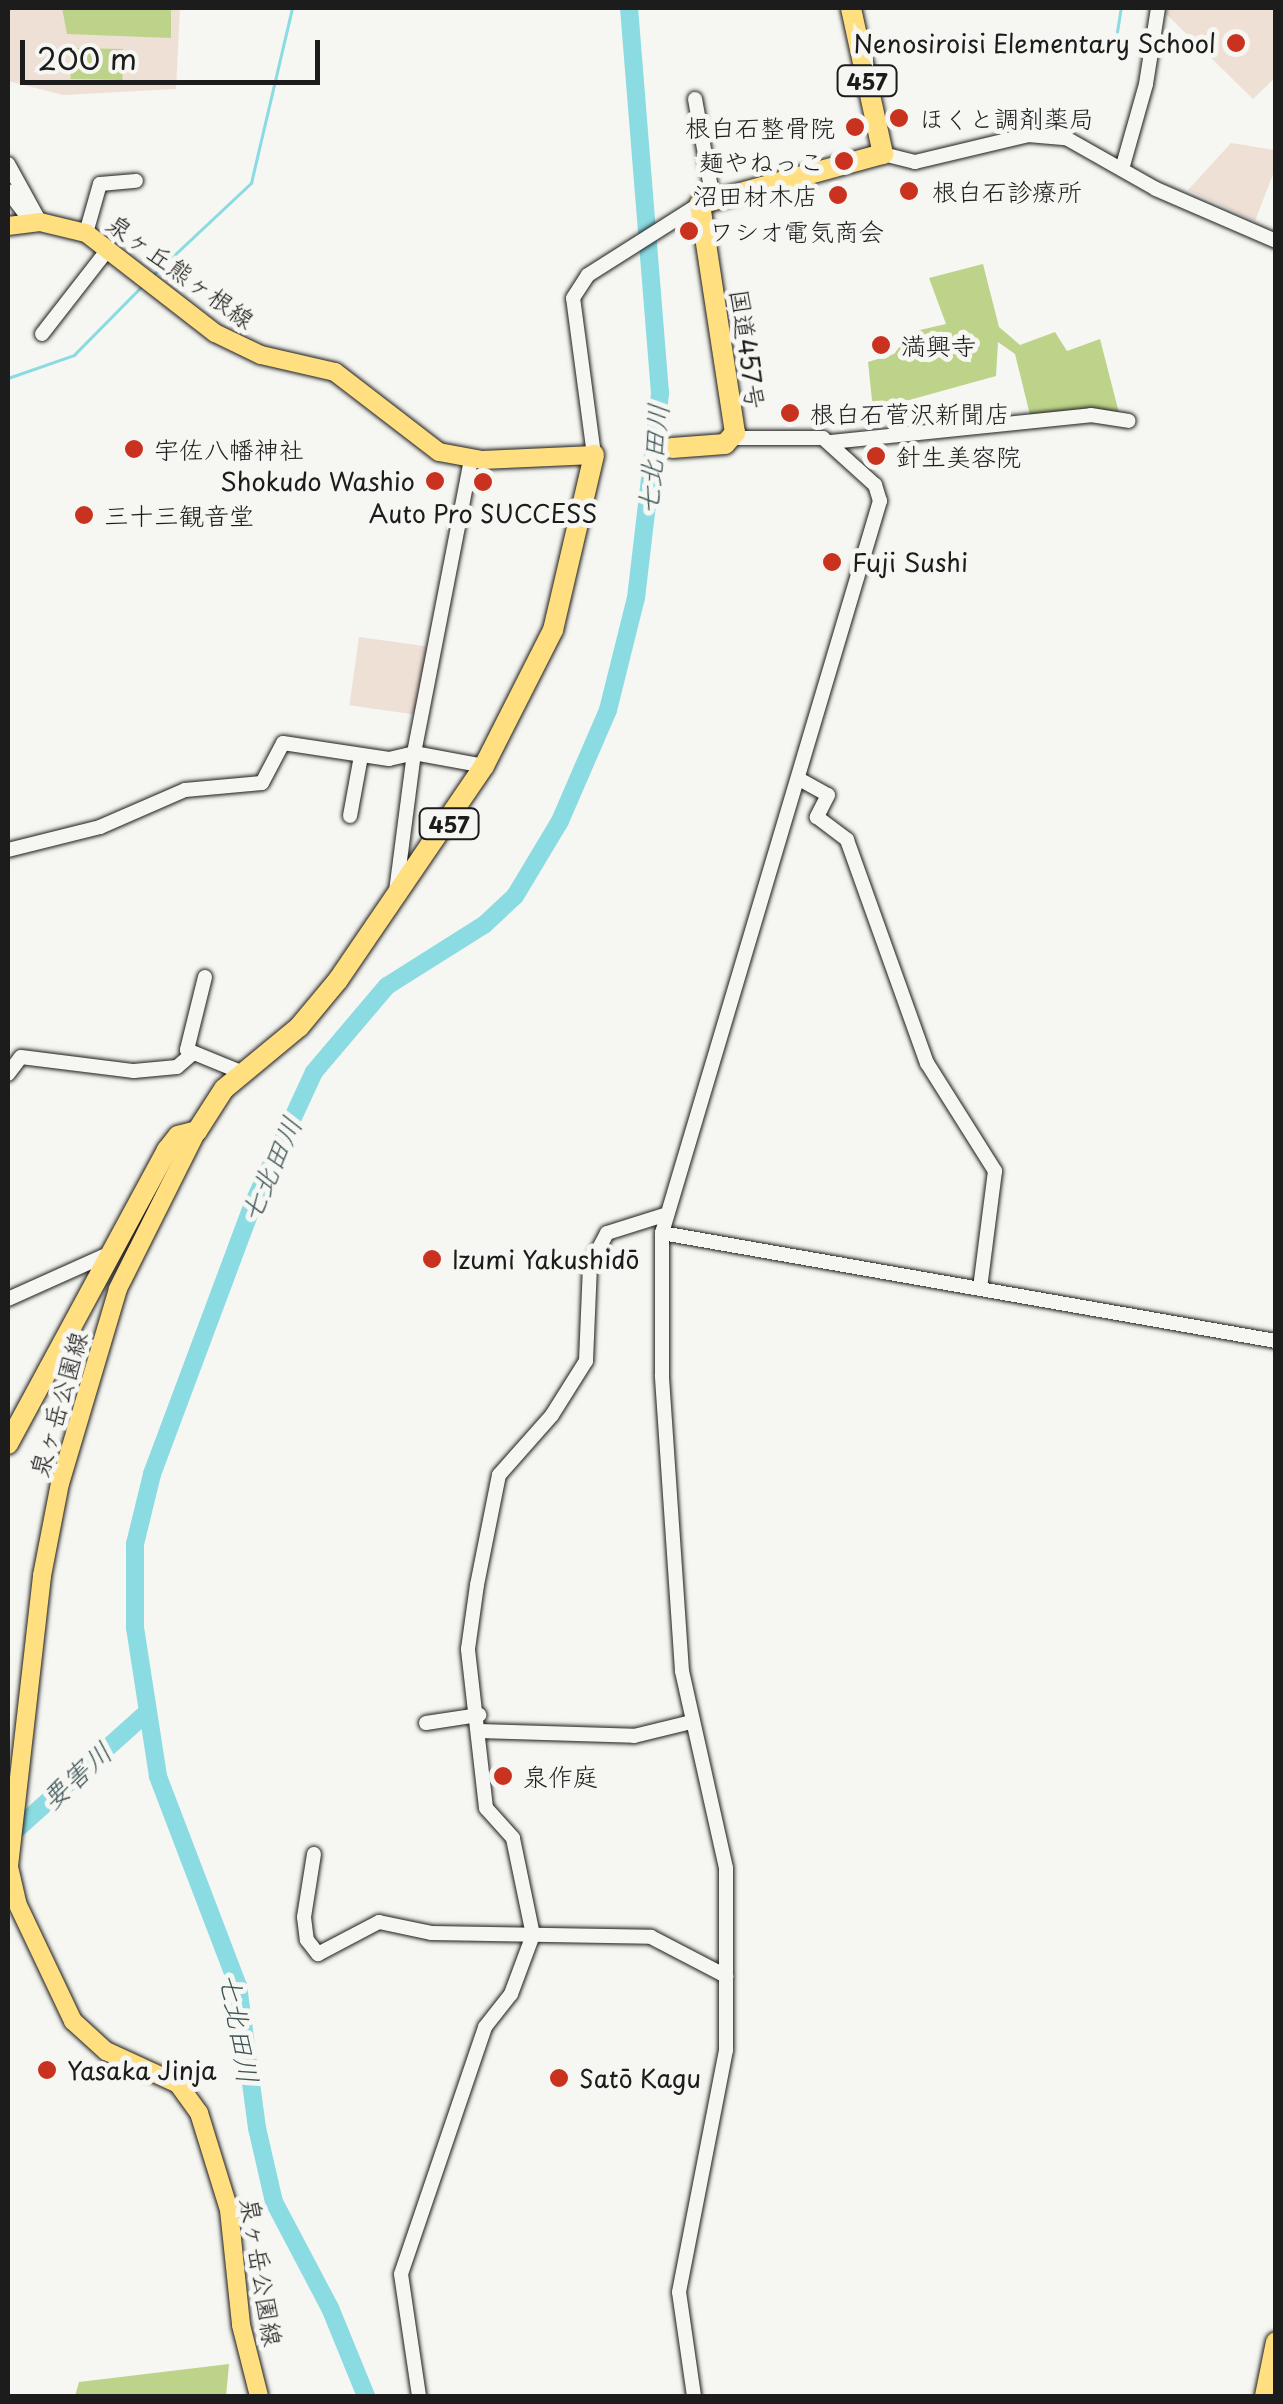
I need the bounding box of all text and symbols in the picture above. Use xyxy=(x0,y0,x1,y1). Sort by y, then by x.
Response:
scale bar xyxy=(25,20,325,82)
place label: Nenosiroisi Elementary School xyxy=(851,28,1216,58)
marker: Nenosiroisi Elementary School xyxy=(1225,32,1247,54)
text: 200 m xyxy=(37,35,137,80)
road number: 457 xyxy=(834,64,900,98)
place label: ほくと調剤薬局 xyxy=(919,103,1094,133)
marker: ほくと調剤薬局 xyxy=(888,107,910,129)
place label: 根白石整骨院 xyxy=(685,112,835,142)
marker: 根白石整骨院 xyxy=(844,116,866,138)
place label: 麺やねっこ xyxy=(699,146,824,176)
marker: 麺やねっこ xyxy=(833,150,855,172)
place label: 根白石診療所 xyxy=(932,176,1082,206)
marker: 根白石診療所 xyxy=(896,178,922,204)
place label: 沼田材木店 xyxy=(693,180,818,210)
marker: 沼田材木店 xyxy=(827,184,849,206)
street label: 泉ヶ丘熊ヶ根線 xyxy=(101,207,261,335)
place label: ワシオ電気商会 xyxy=(709,216,884,246)
marker: ワシオ電気商会 xyxy=(678,220,700,242)
street label: 国道457号 xyxy=(725,287,771,411)
place label: 満興寺 xyxy=(901,330,976,360)
marker: 満興寺 xyxy=(870,334,892,356)
place label: 根白石菅沢新聞店 xyxy=(810,398,1010,428)
water label: 七北田川 xyxy=(629,402,675,516)
marker: 根白石菅沢新聞店 xyxy=(779,402,801,424)
place label: 宇佐八幡神社 xyxy=(154,434,304,464)
marker: 宇佐八幡神社 xyxy=(123,438,145,460)
place label: 針生美容院 xyxy=(896,441,1021,471)
marker: 針生美容院 xyxy=(865,445,887,467)
place label: Shokudo Washio xyxy=(218,466,415,496)
marker: Shokudo Washio xyxy=(424,470,446,492)
marker: Auto Pro SUCCESS xyxy=(472,471,494,493)
place label: Auto Pro SUCCESS xyxy=(367,498,599,528)
place label: 三十三観音堂 xyxy=(104,500,254,530)
marker: 三十三観音堂 xyxy=(73,504,95,526)
place label: Fuji Sushi xyxy=(852,547,966,577)
marker: Fuji Sushi xyxy=(821,551,843,573)
road number: 457 xyxy=(416,807,482,841)
water label: 七北田川 xyxy=(232,1111,308,1227)
place label: Izumi Yakushidō xyxy=(452,1244,642,1274)
marker: Izumi Yakushidō xyxy=(421,1248,443,1270)
street label: 泉ヶ岳公園線 xyxy=(23,1328,93,1480)
water label: 要害川 xyxy=(34,1734,118,1816)
place label: 泉作庭 xyxy=(523,1761,598,1791)
marker: 泉作庭 xyxy=(492,1765,514,1787)
water label: 七北田川 xyxy=(214,1970,266,2086)
place label: Yasaka Jinja xyxy=(67,2055,219,2085)
marker: Yasaka Jinja xyxy=(36,2059,58,2081)
place label: Satō Kagu xyxy=(579,2063,702,2093)
marker: Satō Kagu xyxy=(548,2067,570,2089)
street label: 泉ヶ岳公園線 xyxy=(235,2196,289,2348)

